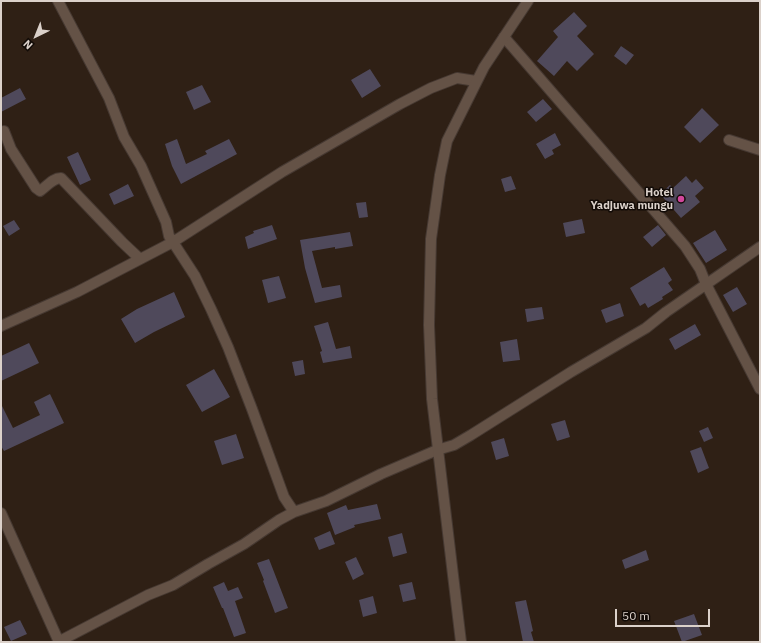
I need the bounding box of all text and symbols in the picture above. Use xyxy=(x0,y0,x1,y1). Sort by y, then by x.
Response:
north arrow xyxy=(16,16,56,56)
text: N xyxy=(20,37,36,53)
place label: Hotel Yadjuwa mungu xyxy=(590,186,673,212)
marker: Hotel Yadjuwa mungu xyxy=(676,194,686,204)
scale bar xyxy=(617,601,712,627)
text: 50 m xyxy=(622,608,650,623)

